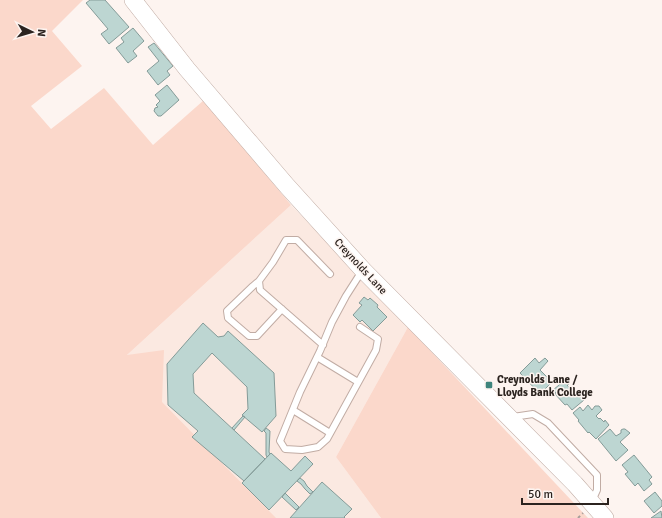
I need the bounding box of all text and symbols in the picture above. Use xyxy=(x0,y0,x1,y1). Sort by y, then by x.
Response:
north arrow xyxy=(12,12,52,52)
text: N xyxy=(35,28,48,37)
street label: Creynolds Lane xyxy=(331,236,390,297)
place label: Creynolds Lane / Lloyds Bank College xyxy=(497,373,593,399)
marker: Creynolds Lane / Lloyds Bank College xyxy=(484,380,494,390)
scale bar xyxy=(522,480,608,506)
text: 50 m xyxy=(528,487,553,502)

